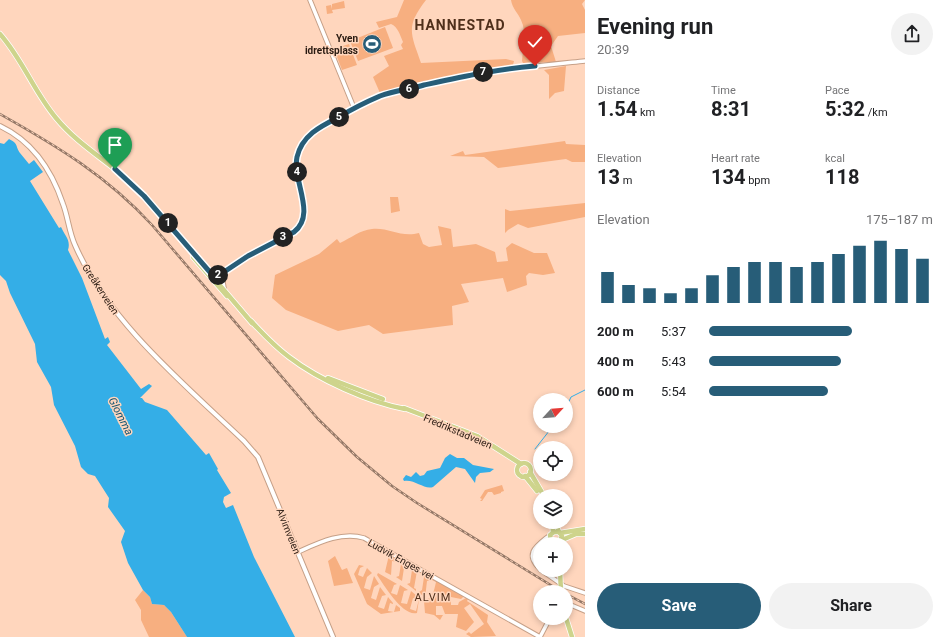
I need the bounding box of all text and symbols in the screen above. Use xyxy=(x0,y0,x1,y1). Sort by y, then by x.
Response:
button: share xyxy=(891,13,933,55)
text: Evening run xyxy=(597,14,713,39)
district label: HANNESTAD xyxy=(414,17,506,33)
pin xyxy=(518,25,552,66)
icon: check xyxy=(524,31,546,53)
place label: Yven idrettsplass xyxy=(305,33,358,56)
sports icon: Yven idrettsplass xyxy=(361,33,383,55)
text: 20:39 xyxy=(597,42,629,57)
pin: 7 xyxy=(473,62,493,82)
text: 7 xyxy=(480,65,486,78)
pin: 6 xyxy=(399,79,419,99)
text: 6 xyxy=(406,82,412,95)
text: Distance xyxy=(597,84,640,97)
text: Time xyxy=(711,84,736,97)
text: Pace xyxy=(825,84,849,97)
text: 1.54 xyxy=(597,97,637,121)
text: 8:31 xyxy=(711,97,751,121)
text: 5:32 xyxy=(825,97,865,121)
text: km xyxy=(637,106,655,119)
text: /km xyxy=(865,106,888,119)
pin: 5 xyxy=(329,107,349,127)
text: 5 xyxy=(336,110,342,123)
pin xyxy=(98,128,132,169)
icon: arrive xyxy=(104,134,126,156)
text: Elevation xyxy=(597,152,642,165)
text: Heart rate xyxy=(711,152,760,165)
text: kcal xyxy=(825,152,845,165)
pin: 4 xyxy=(287,162,307,182)
text: 4 xyxy=(294,165,300,178)
text: 13 xyxy=(597,165,620,189)
text: 134 xyxy=(711,165,745,189)
text: 118 xyxy=(825,165,859,189)
text: m xyxy=(620,174,632,187)
text: bpm xyxy=(745,174,770,187)
text: Elevation xyxy=(597,212,650,227)
text: 175–187 m xyxy=(866,212,933,227)
pin: 1 xyxy=(158,213,178,233)
text: 1 xyxy=(165,216,171,229)
pin: 3 xyxy=(273,227,293,247)
text: 3 xyxy=(280,230,286,243)
street label: Greåkerveien xyxy=(80,262,121,317)
pin: 2 xyxy=(208,265,228,285)
text: 2 xyxy=(215,268,221,281)
text: 200 m xyxy=(597,324,634,339)
text: 5:37 xyxy=(661,324,686,339)
text: 400 m xyxy=(597,354,634,369)
text: 5:43 xyxy=(661,354,686,369)
text: 600 m xyxy=(597,384,634,399)
text: 5:54 xyxy=(661,384,686,399)
north arrow xyxy=(533,393,573,433)
map controls xyxy=(533,393,573,625)
water label: Glomma xyxy=(106,395,136,437)
street label: Fredrikstadveien xyxy=(422,412,494,451)
button: locate xyxy=(533,441,573,481)
button: layers xyxy=(533,489,573,529)
street label: Alvimveien xyxy=(274,507,303,556)
street label: Ludvik Enges vei xyxy=(366,537,436,582)
button: + xyxy=(533,537,573,577)
button: Save xyxy=(597,583,761,629)
button: Share xyxy=(769,583,933,629)
button: − xyxy=(533,585,573,625)
district label: ALVIM xyxy=(415,591,451,604)

